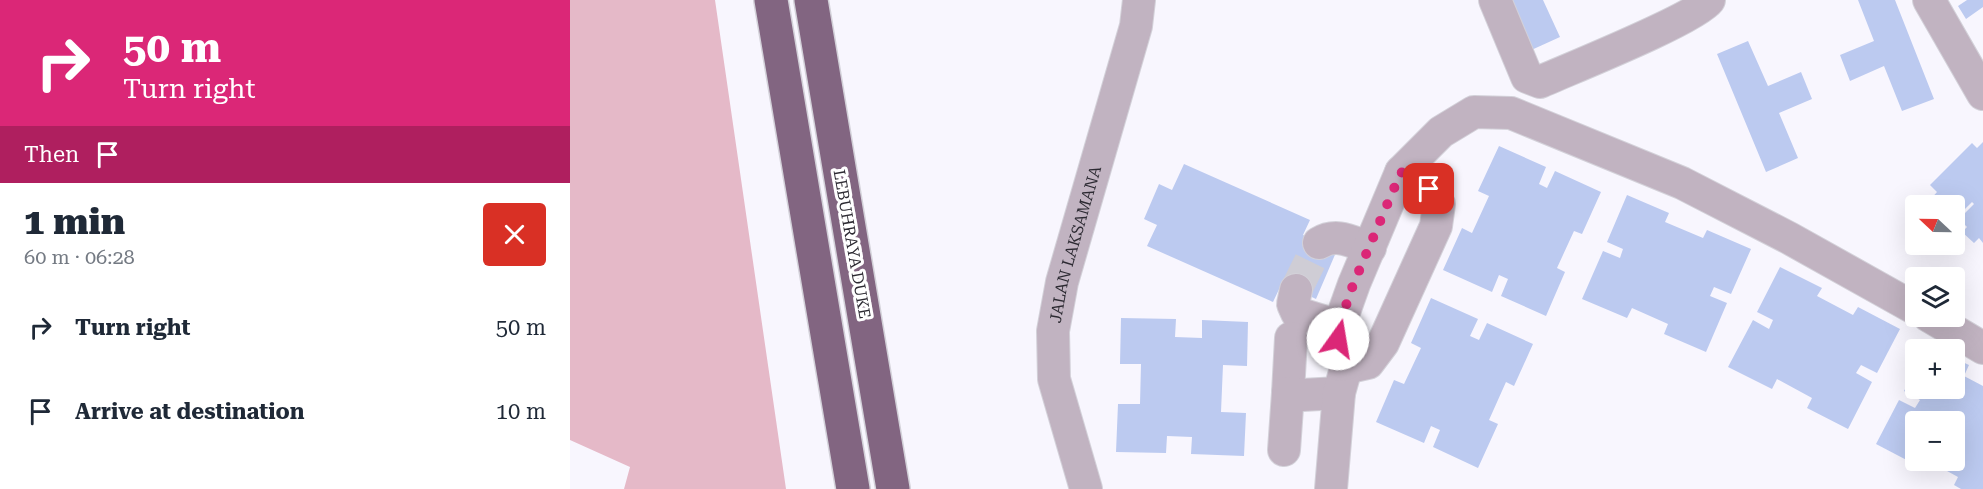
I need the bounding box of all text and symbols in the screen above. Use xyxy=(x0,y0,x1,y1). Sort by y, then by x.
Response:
text: 50 m xyxy=(123,23,221,72)
icon: right xyxy=(24,24,102,102)
text: Turn right xyxy=(123,73,256,105)
icon: arrive xyxy=(91,138,124,171)
text: Then xyxy=(24,142,79,167)
street label: JALAN LAKSAMANA xyxy=(1045,163,1105,324)
pin xyxy=(1403,163,1454,214)
street label: LEBUHRAYA DUKE xyxy=(830,168,874,320)
icon: arrive xyxy=(1412,172,1445,205)
north arrow xyxy=(1905,195,1965,255)
map controls xyxy=(1905,195,1965,471)
text: 1 min xyxy=(24,201,125,243)
button: close xyxy=(483,203,546,266)
text: 60 m · 06:28 xyxy=(24,245,135,269)
button: layers xyxy=(1905,267,1965,327)
position arrow xyxy=(1306,307,1370,371)
icon: right xyxy=(24,311,57,344)
text: Turn right xyxy=(75,315,190,340)
text: 50 m xyxy=(496,315,546,340)
button: + xyxy=(1905,339,1965,399)
icon: arrive xyxy=(24,395,57,428)
text: Arrive at destination xyxy=(75,399,304,424)
text: 10 m xyxy=(496,399,546,424)
button: − xyxy=(1905,411,1965,471)

